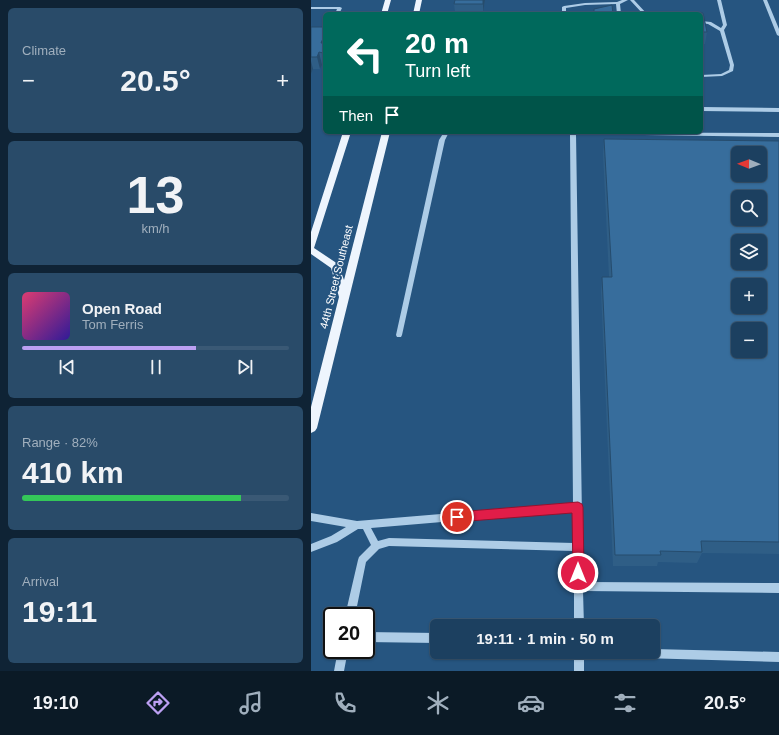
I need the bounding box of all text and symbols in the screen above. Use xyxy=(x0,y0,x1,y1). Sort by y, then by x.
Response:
icon: left xyxy=(339,28,391,80)
text: 20 m xyxy=(405,28,469,59)
text: Climate xyxy=(22,43,66,58)
text: Turn left xyxy=(405,61,470,81)
text: 20.5° xyxy=(120,64,191,97)
text: − xyxy=(22,68,35,93)
text: + xyxy=(276,68,289,93)
icon: arrive xyxy=(381,104,403,126)
text: Then xyxy=(339,107,373,124)
north arrow xyxy=(731,146,767,182)
map controls xyxy=(731,146,767,358)
text: 13 xyxy=(127,166,184,224)
button: search xyxy=(731,190,767,226)
text: km/h xyxy=(141,221,170,236)
street label: 44th Street Southeast xyxy=(317,224,355,330)
button: layers xyxy=(731,234,767,270)
button: + xyxy=(731,278,767,314)
text: Open Road xyxy=(82,300,162,317)
text: Tom Ferris xyxy=(82,317,143,332)
button: − xyxy=(731,322,767,358)
icon: previous xyxy=(56,356,78,378)
icon: pause xyxy=(145,356,167,378)
icon: next xyxy=(234,356,256,378)
text: Range · 82% xyxy=(22,435,98,450)
text: 410 km xyxy=(22,456,124,489)
pin xyxy=(440,500,474,534)
icon: arrive xyxy=(446,506,468,528)
position arrow xyxy=(557,552,599,594)
text: Arrival xyxy=(22,574,59,589)
text: 19:11 xyxy=(22,595,97,628)
speed limit sign: 20 xyxy=(323,607,375,659)
text: 19:11 · 1 min · 50 m xyxy=(476,630,614,647)
icon: directions xyxy=(144,689,172,717)
icon: music xyxy=(237,689,265,717)
icon: phone xyxy=(331,689,359,717)
icon: climate xyxy=(424,689,452,717)
icon: car xyxy=(517,689,545,717)
icon: filters xyxy=(611,689,639,717)
text: 19:10 xyxy=(33,693,79,713)
text: 20.5° xyxy=(704,693,746,713)

